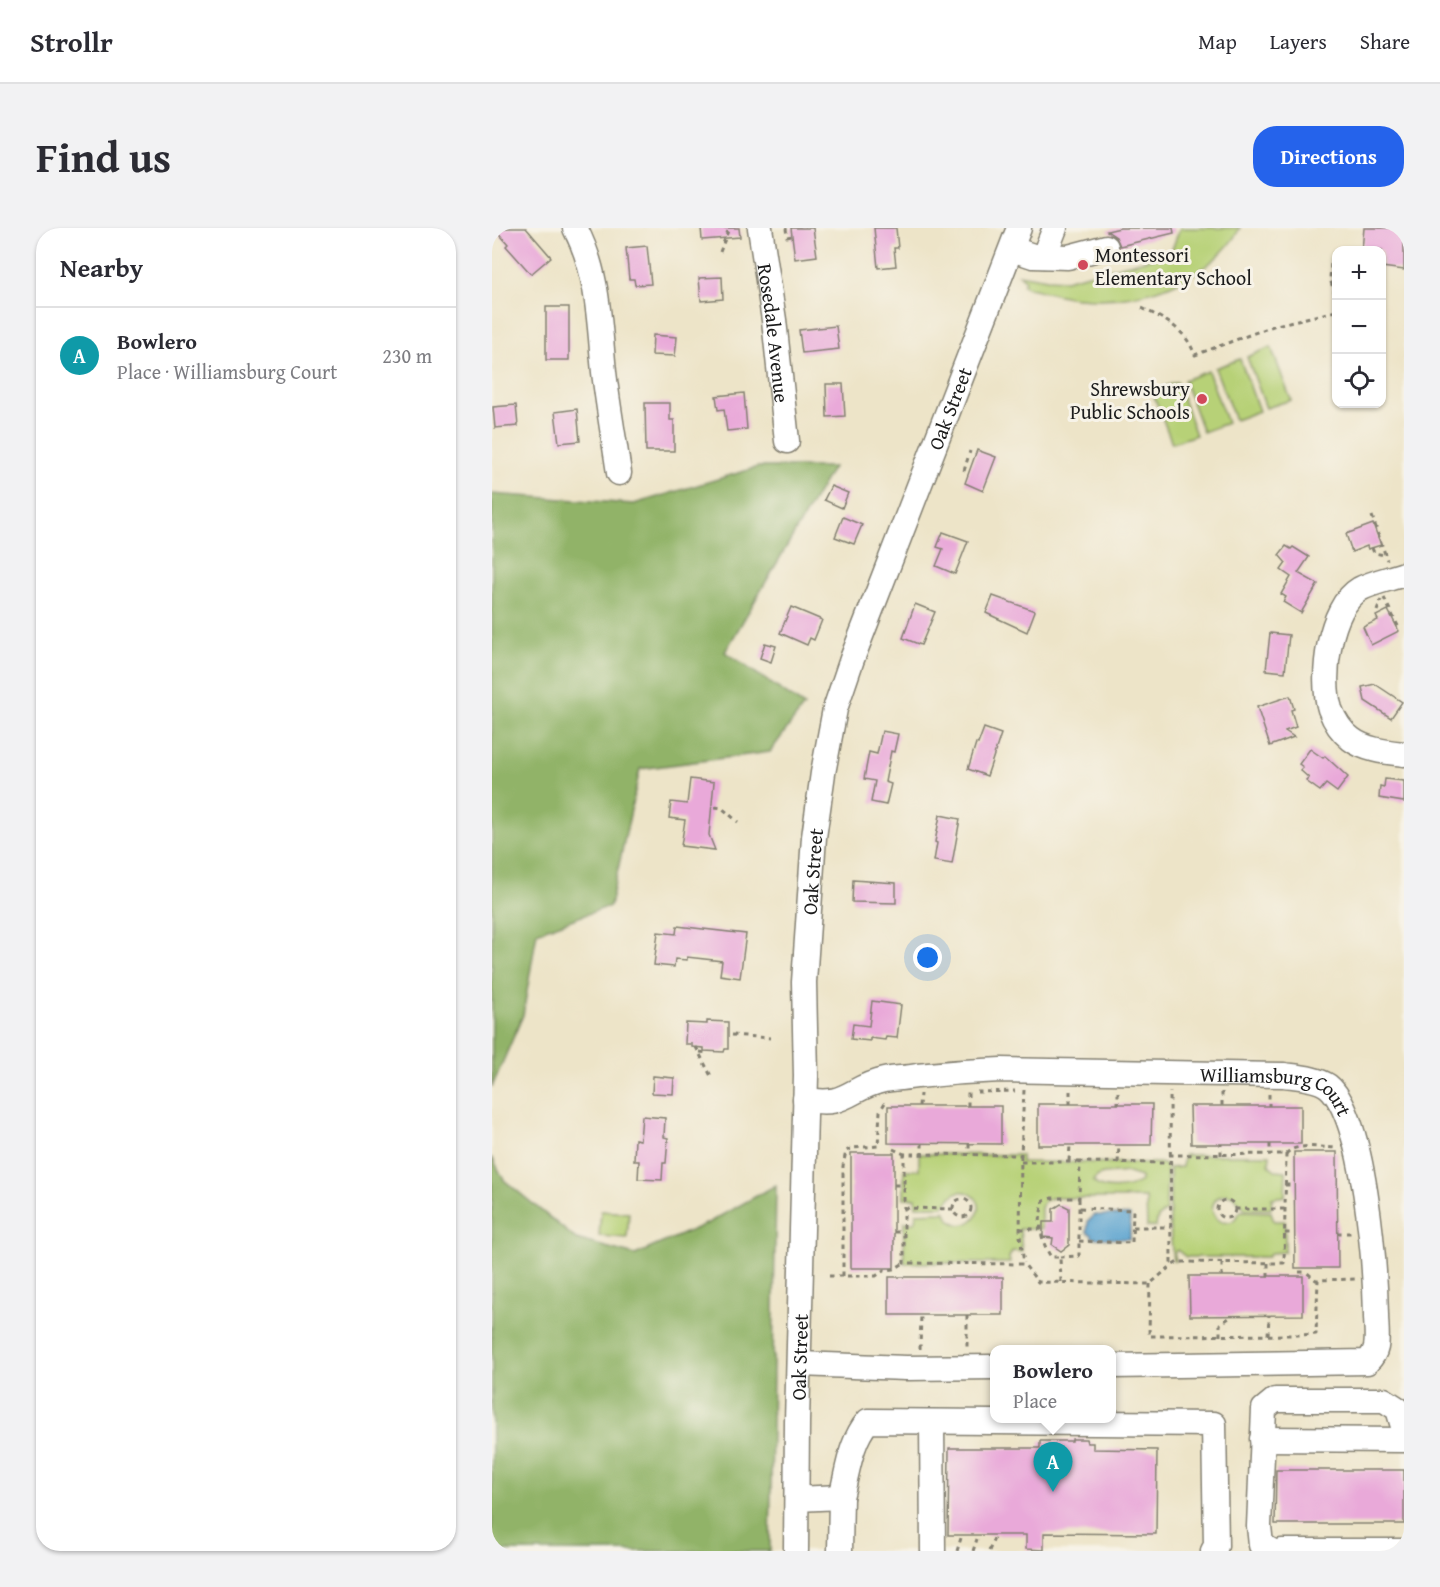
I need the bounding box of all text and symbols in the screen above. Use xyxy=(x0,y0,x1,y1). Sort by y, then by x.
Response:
text: Strollr xyxy=(30,21,113,62)
text: Map xyxy=(1198,26,1237,57)
text: Layers xyxy=(1270,26,1327,57)
text: Share xyxy=(1360,26,1410,57)
text: Find us xyxy=(36,126,171,187)
button: Directions xyxy=(1253,126,1404,187)
place label: Montessori Elementary School xyxy=(1095,240,1252,292)
map controls xyxy=(1332,246,1386,408)
button: + xyxy=(1332,246,1386,300)
text: Nearby xyxy=(60,248,143,287)
marker: Montessori Elementary School xyxy=(1076,258,1090,272)
street label: Rosedale Avenue xyxy=(751,261,797,404)
button: − xyxy=(1332,300,1386,354)
text: Bowlero xyxy=(117,325,197,357)
text: A xyxy=(73,341,86,370)
text: 230 m xyxy=(382,341,432,370)
button: locate xyxy=(1332,354,1386,408)
text: Place · Williamsburg Court xyxy=(117,357,337,386)
street label: Oak Street xyxy=(920,363,978,454)
place label: Shrewsbury Public Schools xyxy=(1070,374,1190,426)
marker: Shrewsbury Public Schools xyxy=(1195,392,1209,406)
street label: Oak Street xyxy=(794,826,830,916)
your location xyxy=(913,943,942,972)
street label: Williamsburg Court xyxy=(1200,1059,1360,1120)
street label: Oak Street xyxy=(783,1313,814,1401)
popup xyxy=(990,1345,1116,1423)
text: Bowlero xyxy=(1013,1354,1093,1386)
text: Place xyxy=(1013,1386,1057,1415)
pin: A xyxy=(1034,1442,1072,1492)

